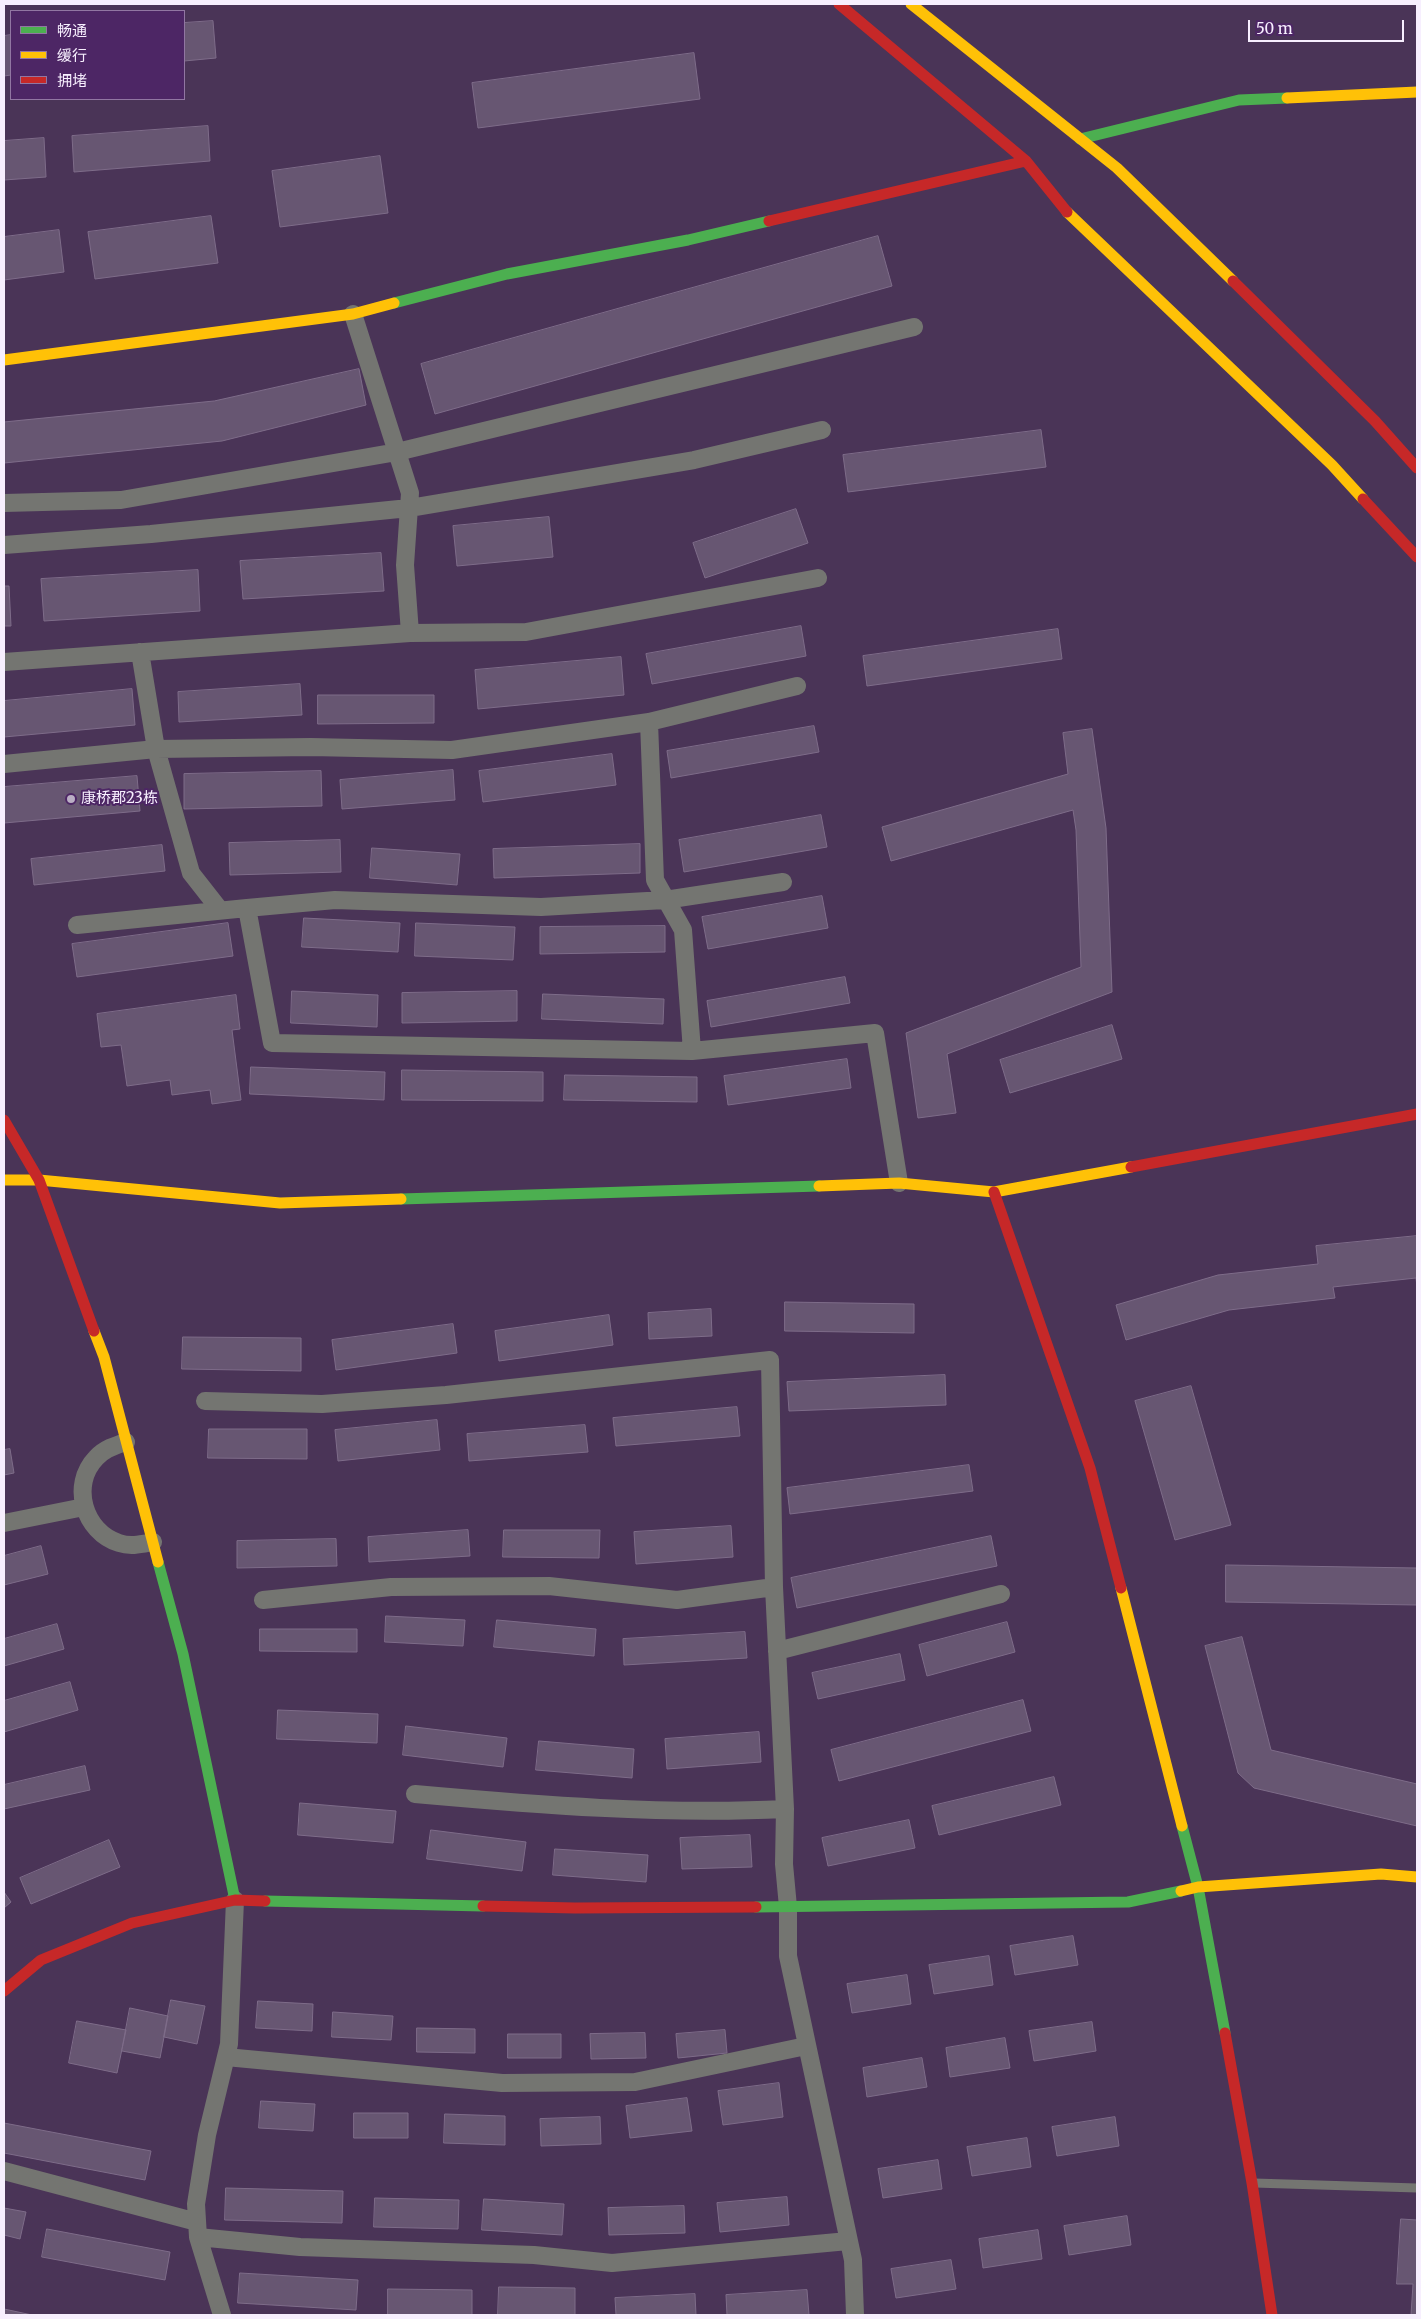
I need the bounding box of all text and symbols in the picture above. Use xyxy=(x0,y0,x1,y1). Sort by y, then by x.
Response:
legend xyxy=(10,10,185,100)
scale bar xyxy=(1251,10,1407,42)
text: 50 m xyxy=(1256,19,1293,38)
text: 畅通 xyxy=(57,21,87,40)
text: 缓行 xyxy=(57,46,87,65)
text: 拥堵 xyxy=(57,71,87,90)
place label: 康桥郡23栋 xyxy=(81,790,158,808)
marker: 康桥郡23栋 xyxy=(65,793,77,805)

